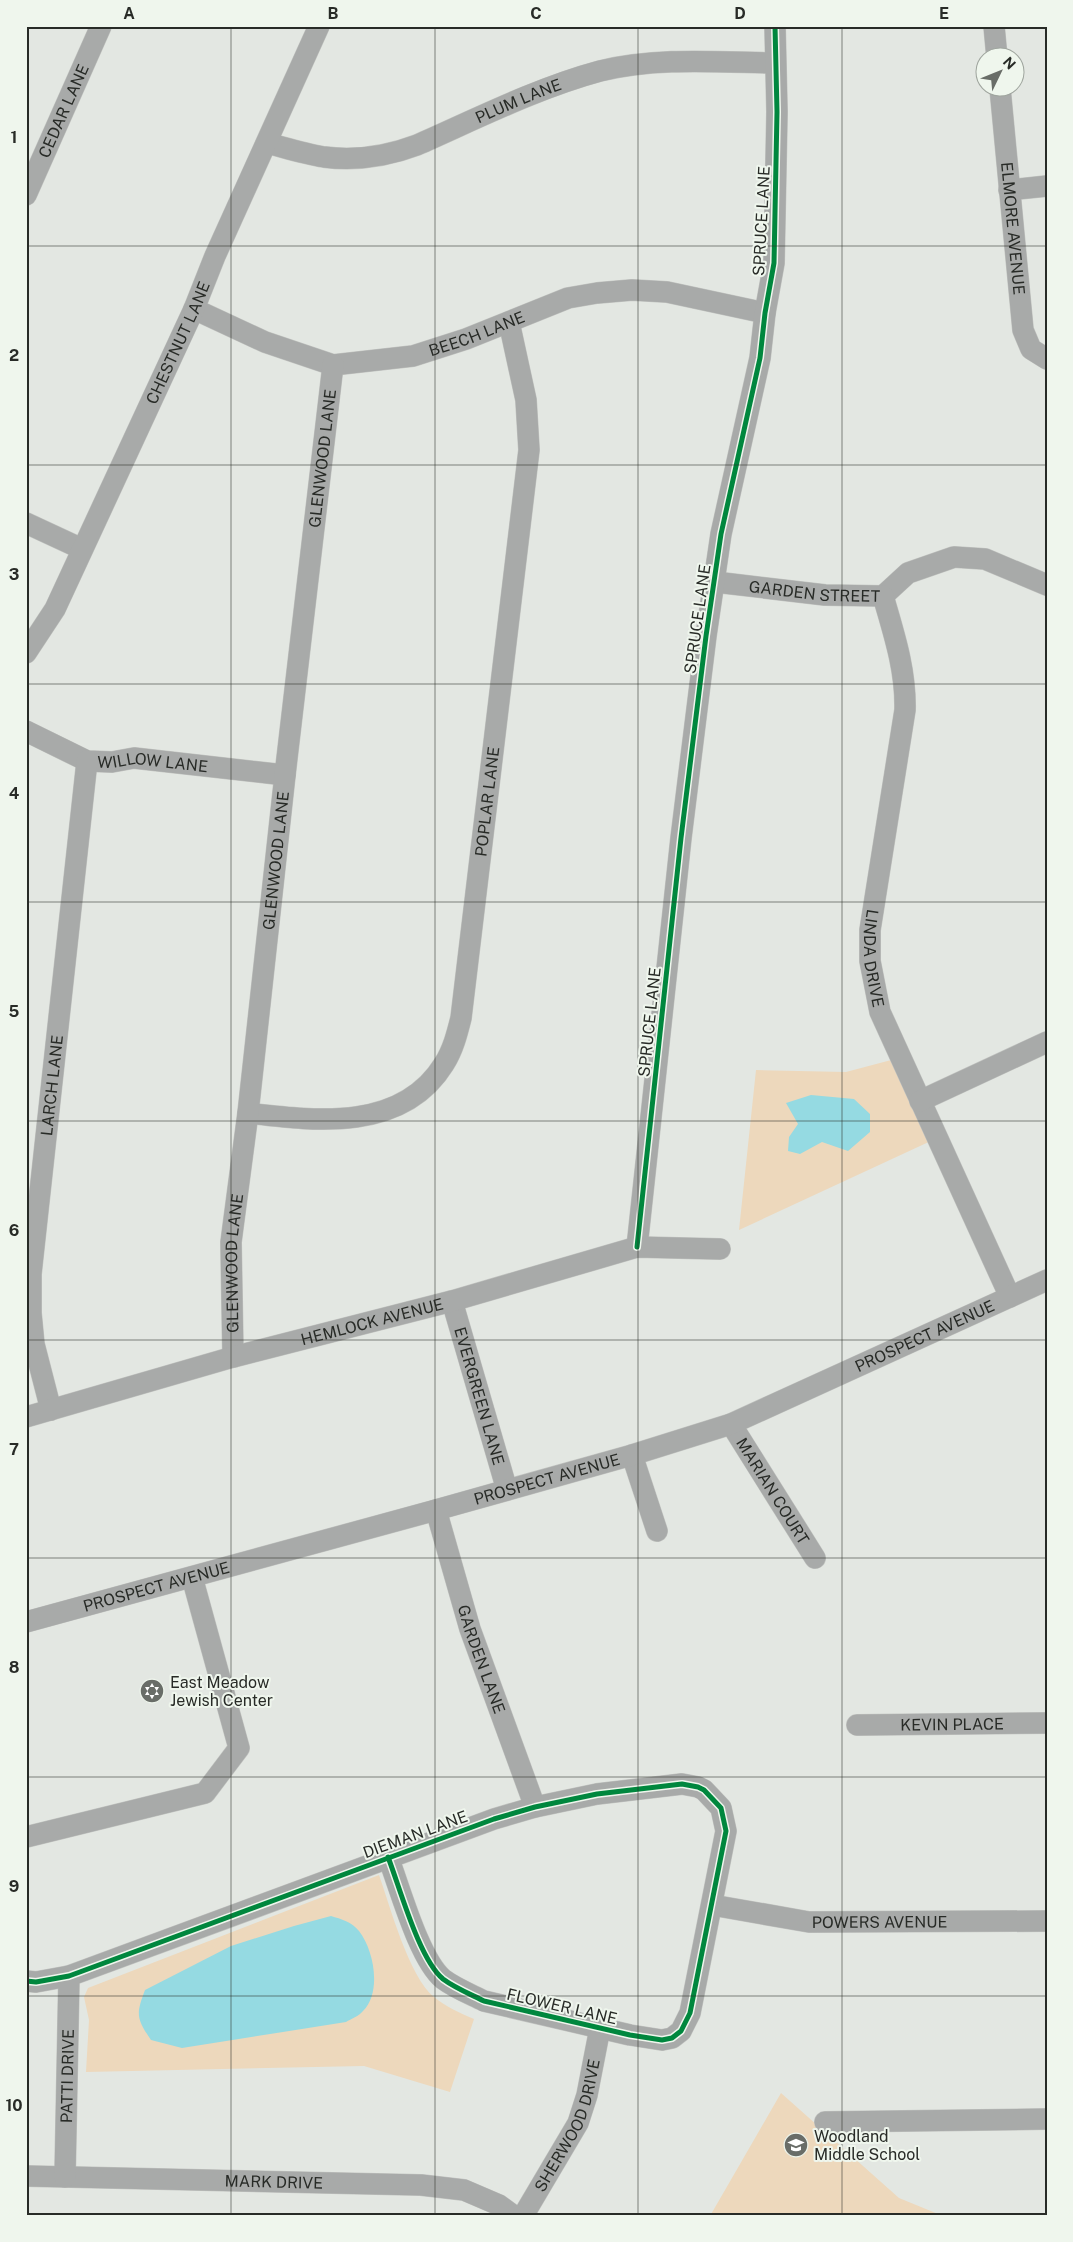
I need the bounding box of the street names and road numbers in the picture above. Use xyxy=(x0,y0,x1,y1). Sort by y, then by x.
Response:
street label: CEDAR LANE xyxy=(35,61,93,161)
street label: PLUM LANE xyxy=(472,75,564,127)
street label: ELMORE AVENUE xyxy=(997,161,1029,296)
street label: SPRUCE LANE xyxy=(749,165,774,277)
street label: CHESTNUT LANE xyxy=(142,279,214,407)
street label: BEECH LANE xyxy=(426,307,527,360)
street label: GLENWOOD LANE xyxy=(305,388,340,529)
street label: SPRUCE LANE xyxy=(680,563,715,675)
street label: GARDEN STREET xyxy=(748,577,881,606)
street label: POPLAR LANE xyxy=(471,746,503,858)
street label: WILLOW LANE xyxy=(97,749,209,776)
street label: GLENWOOD LANE xyxy=(259,790,293,931)
street label: LINDA DRIVE xyxy=(859,908,888,1009)
street label: SPRUCE LANE xyxy=(634,966,665,1078)
street label: LARCH LANE xyxy=(37,1034,67,1137)
street label: GLENWOOD LANE xyxy=(222,1193,247,1333)
street label: HEMLOCK AVENUE xyxy=(299,1295,445,1349)
street label: PROSPECT AVENUE xyxy=(852,1296,997,1376)
street label: EVERGREEN LANE xyxy=(450,1325,508,1467)
street label: MARIAN COURT xyxy=(732,1434,813,1548)
street label: PROSPECT AVENUE xyxy=(472,1450,622,1509)
street label: PROSPECT AVENUE xyxy=(81,1558,232,1616)
street label: GARDEN LANE xyxy=(454,1603,509,1716)
street label: KEVIN PLACE xyxy=(900,1714,1004,1735)
street label: DIEMAN LANE xyxy=(360,1807,470,1862)
street label: POWERS AVENUE xyxy=(812,1912,947,1932)
street label: FLOWER LANE xyxy=(505,1985,619,2028)
street label: PATTI DRIVE xyxy=(57,2029,78,2123)
street label: SHERWOOD DRIVE xyxy=(531,2057,604,2195)
street label: MARK DRIVE xyxy=(225,2172,323,2193)

